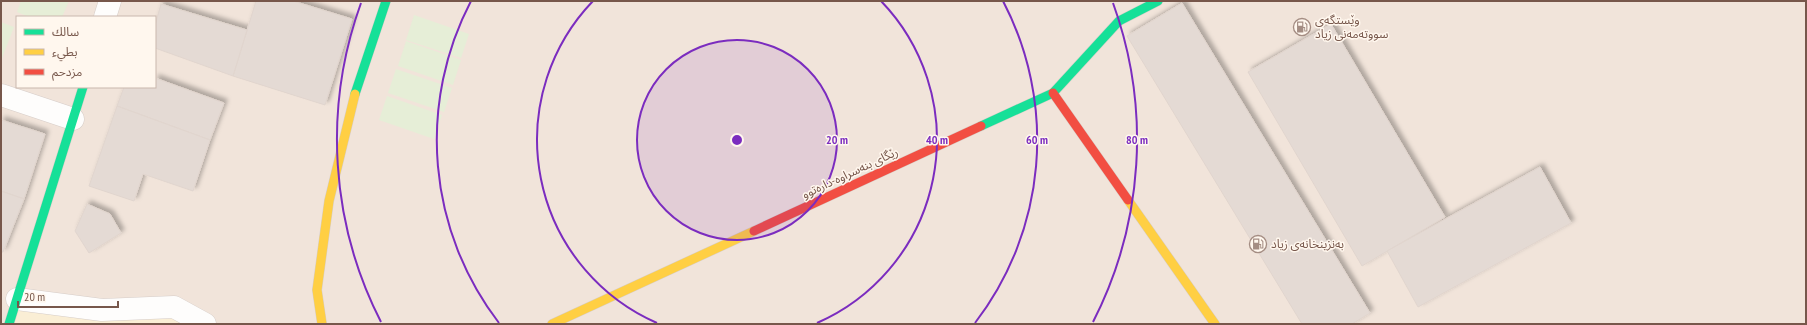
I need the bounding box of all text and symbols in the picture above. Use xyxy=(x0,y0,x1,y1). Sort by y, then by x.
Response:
place label: وێستگەی سووتەمەنی زیاد xyxy=(1315,12,1388,41)
legend xyxy=(16,16,156,88)
fuel station icon: وێستگەی سووتەمەنی زیاد xyxy=(1292,17,1312,37)
text: سالك xyxy=(52,24,79,39)
text: بطيء xyxy=(52,44,78,62)
text: مزدحم xyxy=(52,64,82,81)
text: 20 m xyxy=(826,132,848,147)
text: 40 m xyxy=(926,132,948,147)
text: 60 m xyxy=(1026,132,1048,147)
text: 80 m xyxy=(1126,132,1148,147)
centre of rings xyxy=(730,133,744,147)
street label: رێگای بنەسراوە-دارەتوو xyxy=(799,144,900,201)
fuel station icon: بەنزینخانەی زیاد xyxy=(1248,234,1268,254)
place label: بەنزینخانەی زیاد xyxy=(1271,236,1344,251)
scale bar xyxy=(18,283,118,309)
text: 20 m xyxy=(24,289,45,304)

